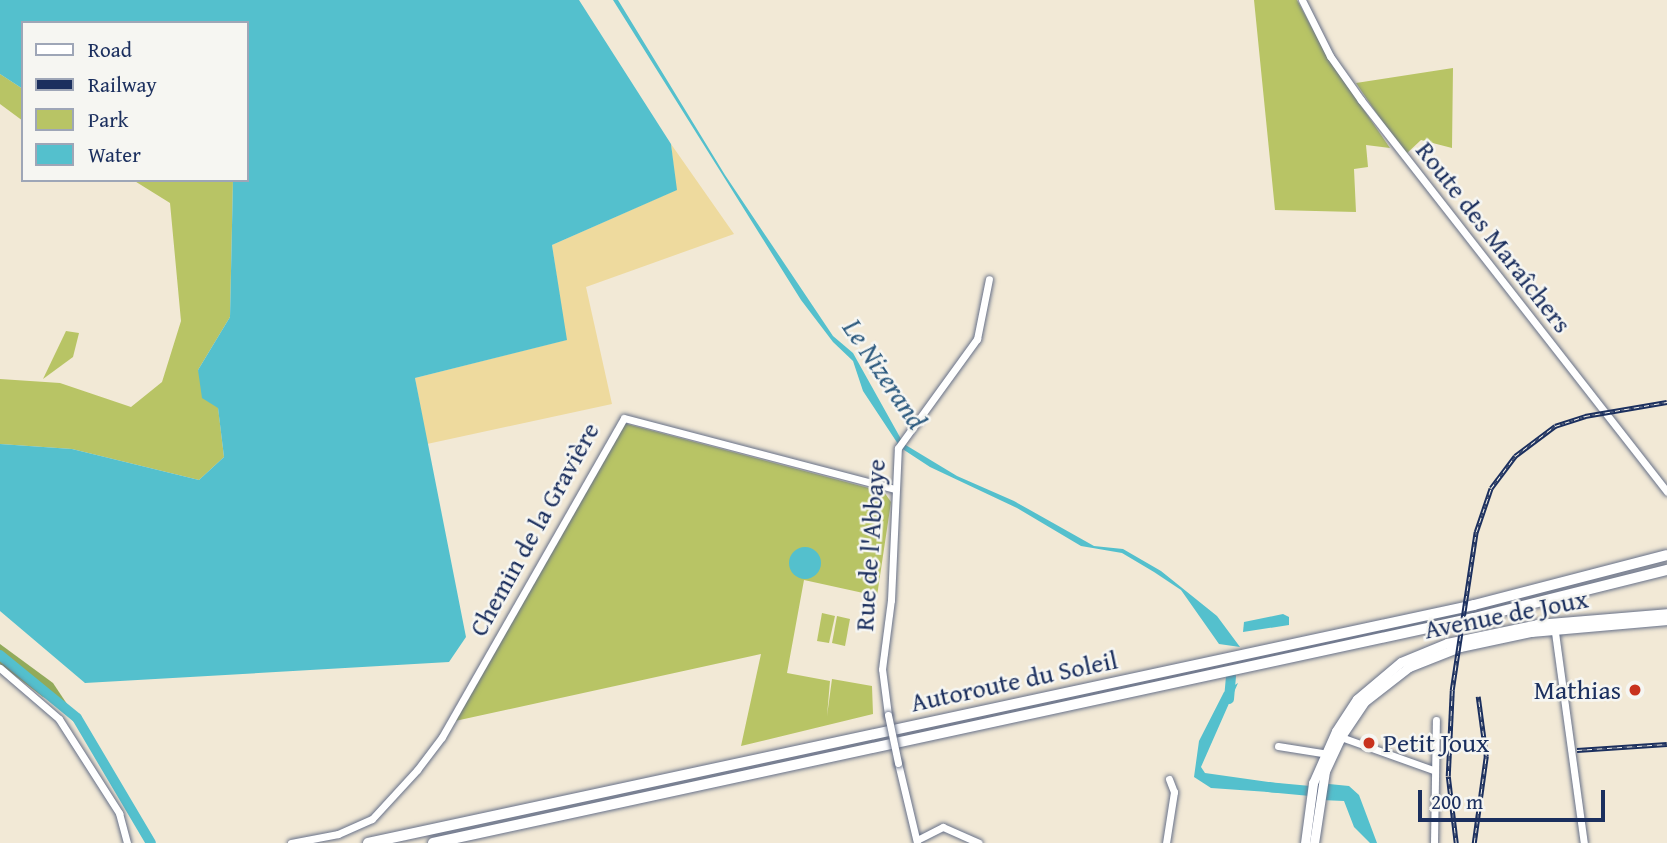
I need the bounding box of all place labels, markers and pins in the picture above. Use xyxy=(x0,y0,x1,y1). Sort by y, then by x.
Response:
place label: Mathias xyxy=(1534,674,1621,706)
marker: Mathias xyxy=(1627,682,1643,698)
place label: Petit Joux xyxy=(1383,727,1489,759)
marker: Petit Joux xyxy=(1361,735,1377,751)

